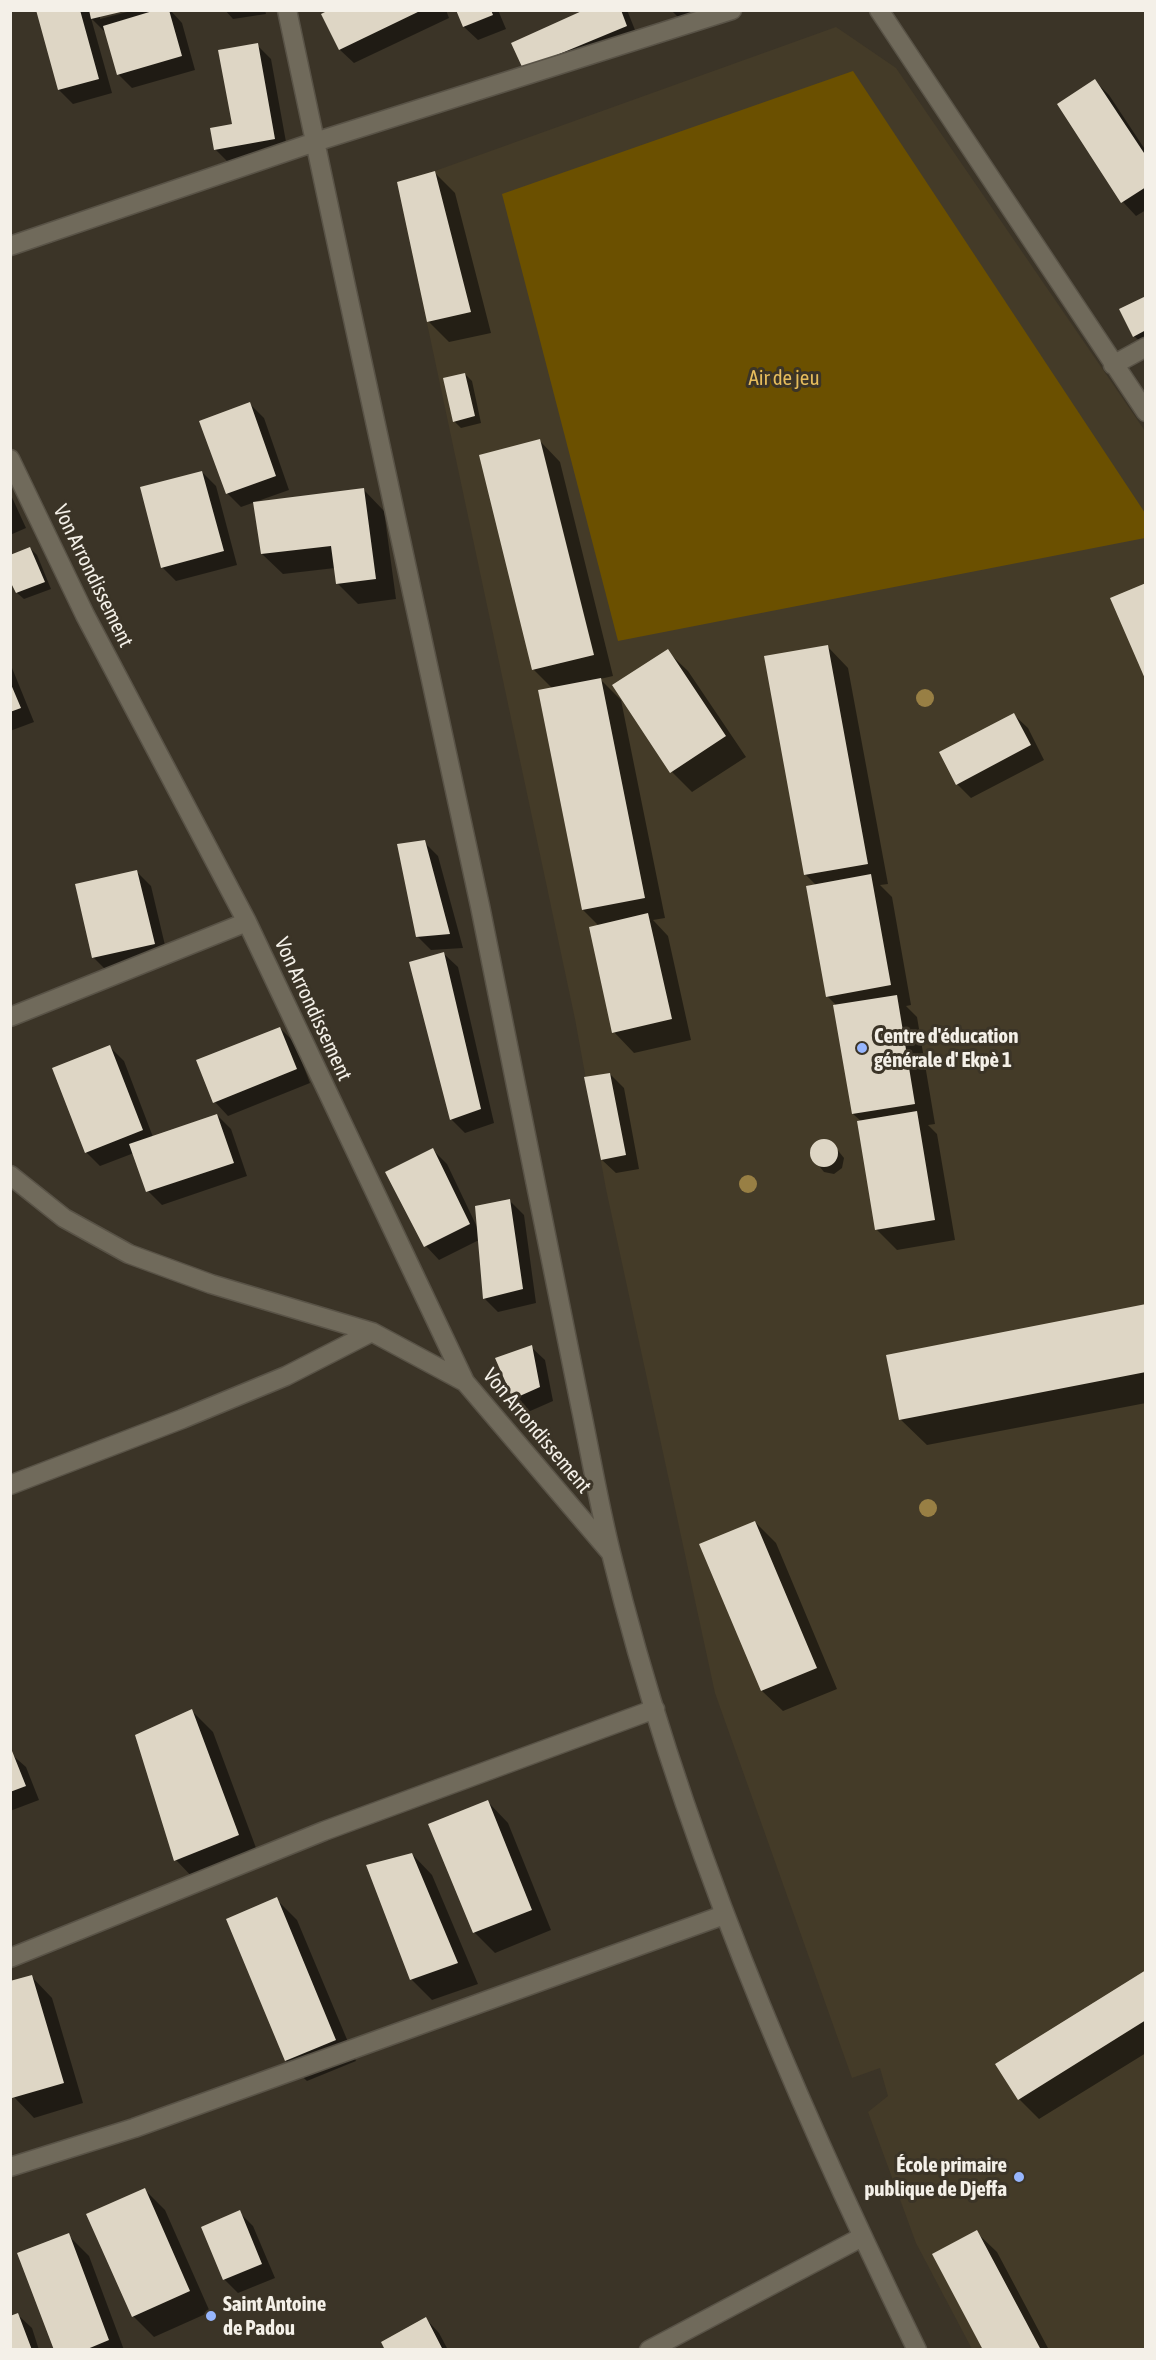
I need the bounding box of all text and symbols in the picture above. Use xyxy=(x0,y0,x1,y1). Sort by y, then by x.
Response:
park label: Air de jeu xyxy=(748,365,820,391)
street label: Von Arrondissement xyxy=(48,501,138,651)
street label: Von Arrondissement xyxy=(269,933,357,1085)
place label: Centre d'éducation générale d' Ekpè 1 xyxy=(874,1023,1018,1073)
marker: Centre d'éducation générale d' Ekpè 1 xyxy=(855,1041,869,1055)
street label: Von Arrondissement xyxy=(477,1363,597,1499)
place label: École primaire publique de Djeffa xyxy=(864,2152,1007,2202)
marker: École primaire publique de Djeffa xyxy=(1012,2170,1026,2184)
place label: Saint Antoine de Padou xyxy=(223,2291,326,2341)
marker: Saint Antoine de Padou xyxy=(204,2309,218,2323)

